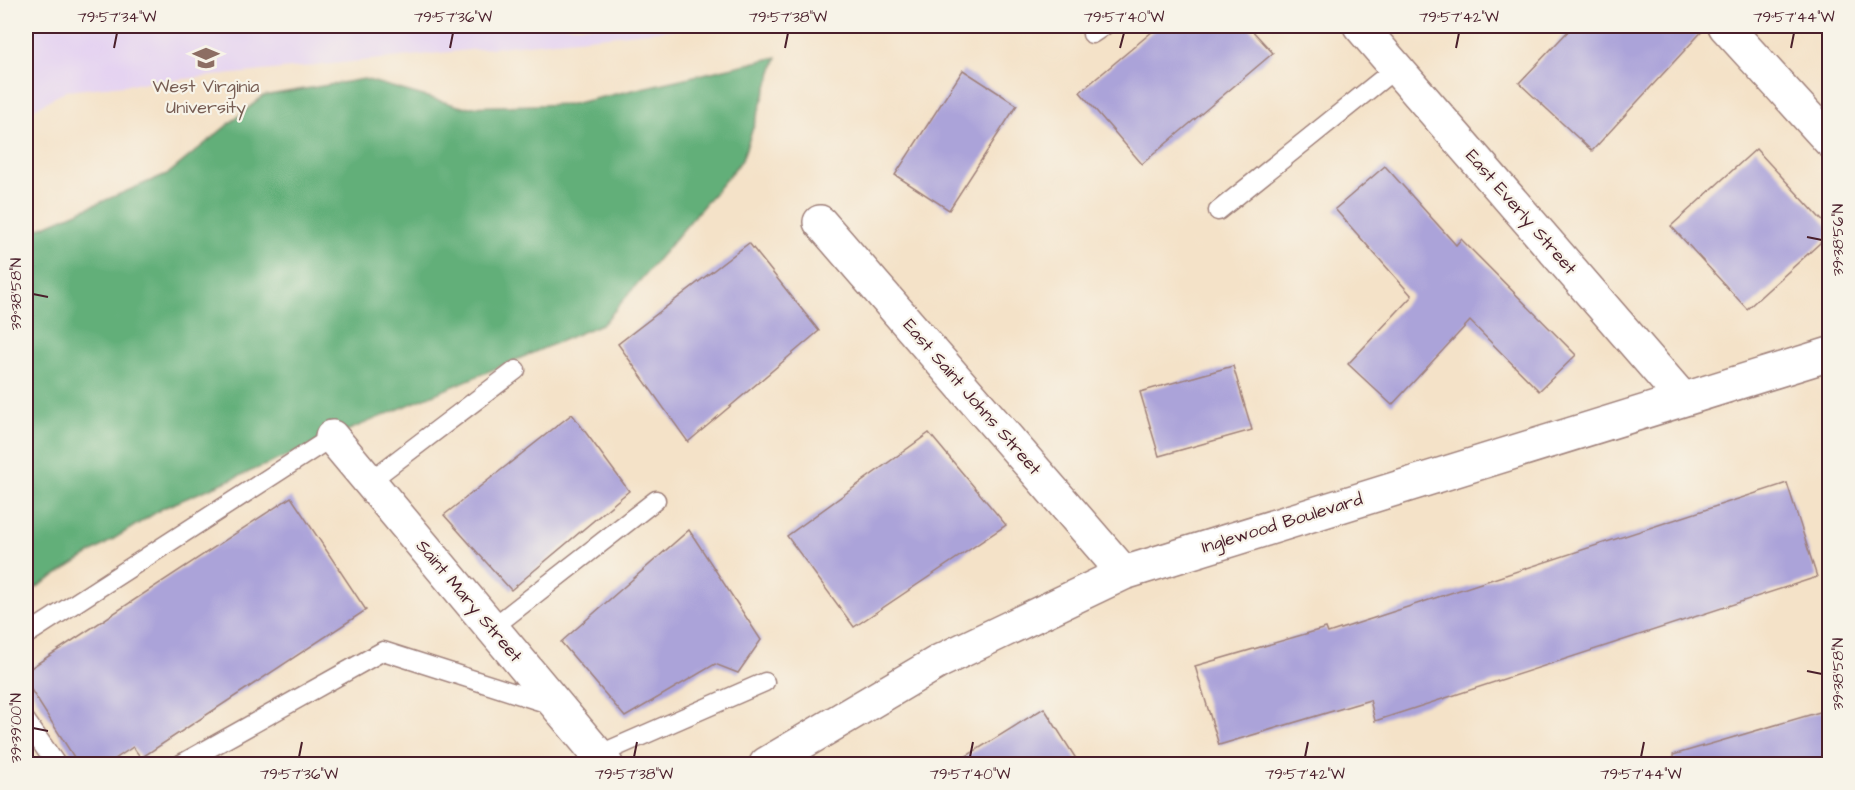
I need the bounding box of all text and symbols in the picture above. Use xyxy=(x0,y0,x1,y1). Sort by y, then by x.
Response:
text: 79°57'34"W xyxy=(78,7,156,28)
text: 79°57'36"W xyxy=(414,7,492,28)
text: 79°57'38"W xyxy=(749,7,827,28)
text: 79°57'40"W xyxy=(1084,7,1164,28)
text: 79°57'42"W xyxy=(1419,7,1499,28)
text: 79°57'44"W xyxy=(1753,7,1835,28)
school or university icon: West Virginia University xyxy=(191,43,221,73)
place label: West Virginia University xyxy=(152,74,260,121)
street label: East Everly Street xyxy=(1459,144,1583,281)
text: 39°38'56"N xyxy=(1828,204,1849,276)
text: 39°38'58"N xyxy=(6,258,27,330)
street label: East Saint Johns Street xyxy=(897,313,1047,481)
street label: Inglewood Boulevard xyxy=(1198,487,1366,560)
street label: Saint Mary Street xyxy=(409,534,528,669)
text: 39°38'58"N xyxy=(1828,638,1849,710)
text: 39°39'00"N xyxy=(6,693,27,763)
text: 79°57'36"W xyxy=(260,764,338,785)
text: 79°57'38"W xyxy=(595,764,673,785)
text: 79°57'40"W xyxy=(930,764,1010,785)
text: 79°57'42"W xyxy=(1265,764,1345,785)
text: 79°57'44"W xyxy=(1600,764,1682,785)

